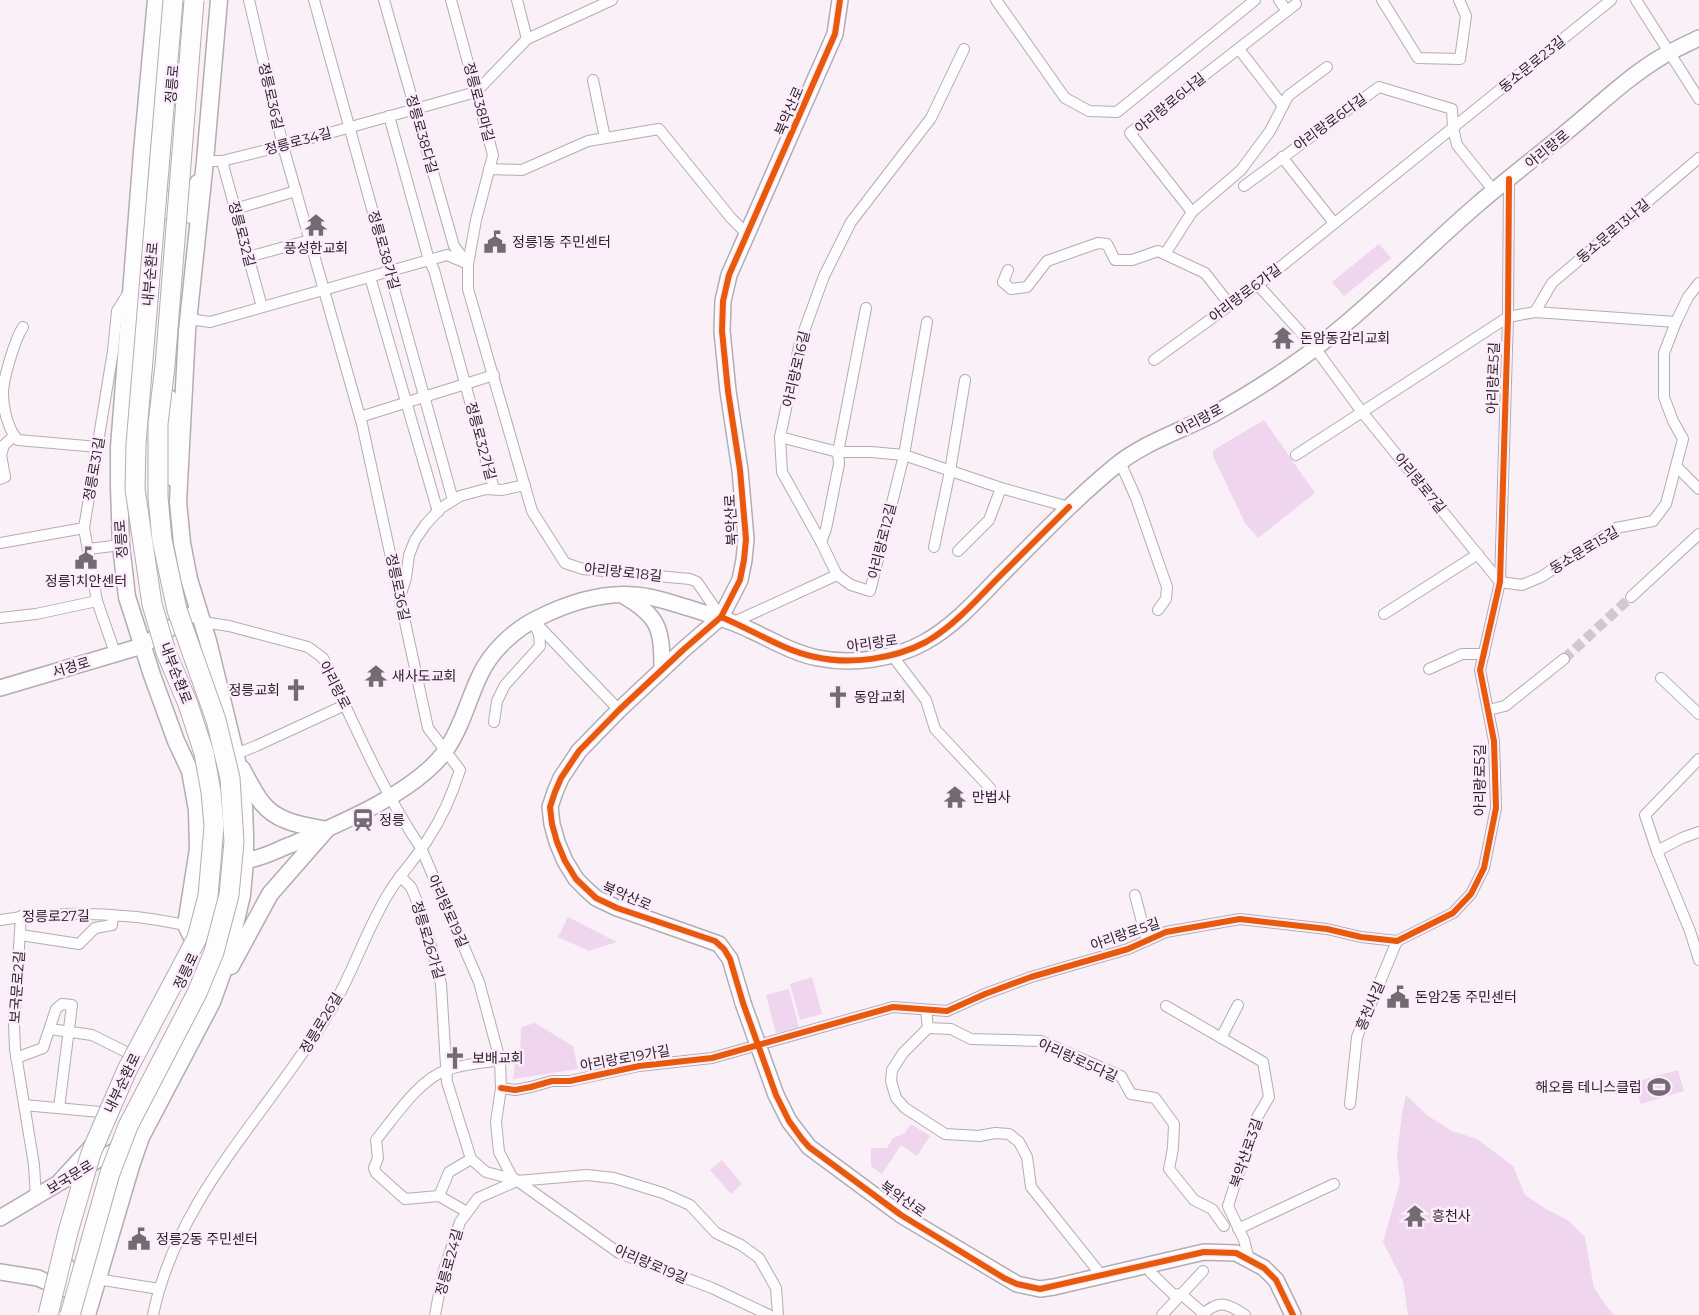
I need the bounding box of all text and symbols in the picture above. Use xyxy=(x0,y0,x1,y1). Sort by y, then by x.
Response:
street label: 동소문로23길 xyxy=(1495,32,1569,96)
street label: 정릉로38마길 xyxy=(460,60,498,144)
street label: 정릉로36길 xyxy=(255,61,287,131)
street label: 정릉로 xyxy=(161,64,183,104)
street label: 아리랑로6나길 xyxy=(1131,69,1209,137)
street label: 북악산로 xyxy=(771,84,807,138)
street label: 아리랑로6다길 xyxy=(1290,89,1370,155)
street label: 정릉로38다길 xyxy=(402,92,442,176)
street label: 정릉로34길 xyxy=(263,123,333,159)
street label: 아리랑로 xyxy=(1521,126,1573,172)
street label: 동소문로13나길 xyxy=(1573,195,1653,267)
street label: 정릉로32길 xyxy=(225,199,259,269)
street label: 정릉로38가길 xyxy=(364,208,404,292)
temple icon: 풍성한교회 xyxy=(303,212,329,238)
public building icon: 정릉1동 주민센터 xyxy=(482,229,508,255)
place label: 정릉1동 주민센터 xyxy=(512,233,611,251)
place label: 풍성한교회 xyxy=(284,239,348,257)
street label: 내부순환로 xyxy=(138,241,162,307)
street label: 아리랑로6가길 xyxy=(1205,260,1285,326)
temple icon: 돈암동감리교회 xyxy=(1270,325,1296,351)
street label: 아리랑로16길 xyxy=(778,329,814,409)
place label: 돈암동감리교회 xyxy=(1300,329,1390,347)
street label: 아리랑로5길 xyxy=(1483,342,1503,414)
street label: 정릉로32가길 xyxy=(462,400,500,482)
street label: 아리랑로 xyxy=(1172,400,1226,440)
street label: 정릉로31길 xyxy=(80,436,108,502)
street label: 아리랑로7길 xyxy=(1390,449,1450,517)
street label: 북악산로 xyxy=(721,494,741,546)
street label: 아리랑로12길 xyxy=(864,501,900,581)
street label: 정릉로 xyxy=(111,519,131,559)
street label: 동소문로15길 xyxy=(1546,522,1622,578)
public building icon: 정릉1치안센터 xyxy=(73,545,99,571)
street label: 정릉로36길 xyxy=(382,552,414,622)
street label: 아리랑로18길 xyxy=(583,559,663,585)
place label: 정릉1치안센터 xyxy=(45,572,127,590)
street label: 아리랑로 xyxy=(845,630,899,655)
street label: 내부순환로 xyxy=(156,640,196,706)
street label: 서경로 xyxy=(50,653,92,681)
street label: 아리랑로 xyxy=(315,658,355,712)
temple icon: 새사도교회 xyxy=(363,663,389,689)
place label: 새사도교회 xyxy=(392,667,456,685)
church icon: 정릉교회 xyxy=(283,677,309,703)
place label: 정릉교회 xyxy=(228,681,280,699)
church icon: 동암교회 xyxy=(825,684,851,710)
place label: 동암교회 xyxy=(854,688,906,706)
street label: 아리랑로5길 xyxy=(1471,744,1489,816)
temple icon: 만법사 xyxy=(942,784,968,810)
place label: 만법사 xyxy=(972,788,1011,806)
station icon: 정릉 xyxy=(350,807,376,833)
place label: 정릉 xyxy=(379,811,405,829)
street label: 아리랑로19길 xyxy=(424,872,472,950)
street label: 북악산로 xyxy=(600,878,654,914)
street label: 정릉로26가길 xyxy=(408,899,448,981)
street label: 정릉로27길 xyxy=(22,906,90,926)
street label: 아리랑로5길 xyxy=(1088,914,1162,954)
street label: 보국문로2길 xyxy=(5,950,29,1024)
street label: 정릉로 xyxy=(170,950,202,992)
street label: 흥천사길 xyxy=(1352,979,1388,1033)
public building icon: 돈암2동 주민센터 xyxy=(1385,984,1411,1010)
place label: 돈암2동 주민센터 xyxy=(1415,988,1517,1006)
street label: 정릉로26길 xyxy=(296,989,346,1057)
street label: 아리랑로5다길 xyxy=(1035,1034,1121,1086)
street label: 아리랑로19가길 xyxy=(579,1041,671,1075)
church icon: 보배교회 xyxy=(442,1045,468,1071)
place label: 보배교회 xyxy=(472,1049,524,1067)
street label: 내부순환로 xyxy=(100,1050,144,1116)
sports icon: 해오름 테니스클럽 xyxy=(1646,1074,1672,1100)
place label: 해오름 테니스클럽 xyxy=(1535,1078,1642,1096)
street label: 북악산로3길 xyxy=(1226,1116,1266,1190)
street label: 보국문로 xyxy=(43,1156,97,1198)
street label: 북악산로 xyxy=(877,1177,929,1221)
temple icon: 흥천사 xyxy=(1402,1203,1428,1229)
place label: 흥천사 xyxy=(1432,1207,1471,1225)
public building icon: 정릉2동 주민센터 xyxy=(126,1226,152,1252)
street label: 정릉로24길 xyxy=(431,1227,467,1297)
place label: 정릉2동 주민센터 xyxy=(156,1230,258,1248)
street label: 아리랑로19길 xyxy=(612,1240,690,1288)

